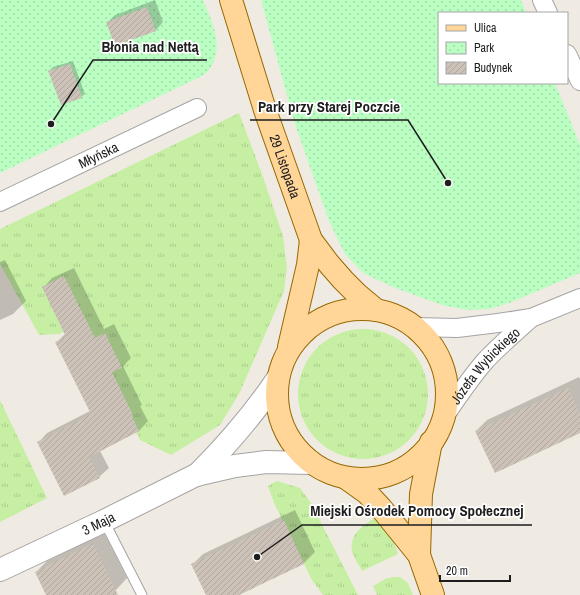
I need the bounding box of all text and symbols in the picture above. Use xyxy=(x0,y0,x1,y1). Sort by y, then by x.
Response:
legend xyxy=(438,12,568,84)
text: Ulica xyxy=(474,20,497,36)
callout: Błonia nad Nettą xyxy=(93,33,207,60)
text: Błonia nad Nettą xyxy=(101,36,200,57)
text: Park xyxy=(474,40,494,56)
text: Budynek xyxy=(474,60,512,76)
callout: Park przy Starej Poczcie xyxy=(250,93,408,120)
text: Park przy Starej Poczcie xyxy=(258,96,400,117)
street label: 29 Listopada xyxy=(265,132,305,201)
street label: Młyńska xyxy=(75,138,122,172)
street label: Józefa Wybickiego xyxy=(446,323,524,408)
callout: Miejski Ośrodek Pomocy Społecznej xyxy=(302,498,532,525)
text: Miejski Ośrodek Pomocy Społecznej xyxy=(310,500,524,521)
street label: 3 Maja xyxy=(79,508,119,539)
scale bar xyxy=(440,557,510,583)
text: 20 m xyxy=(446,563,468,579)

